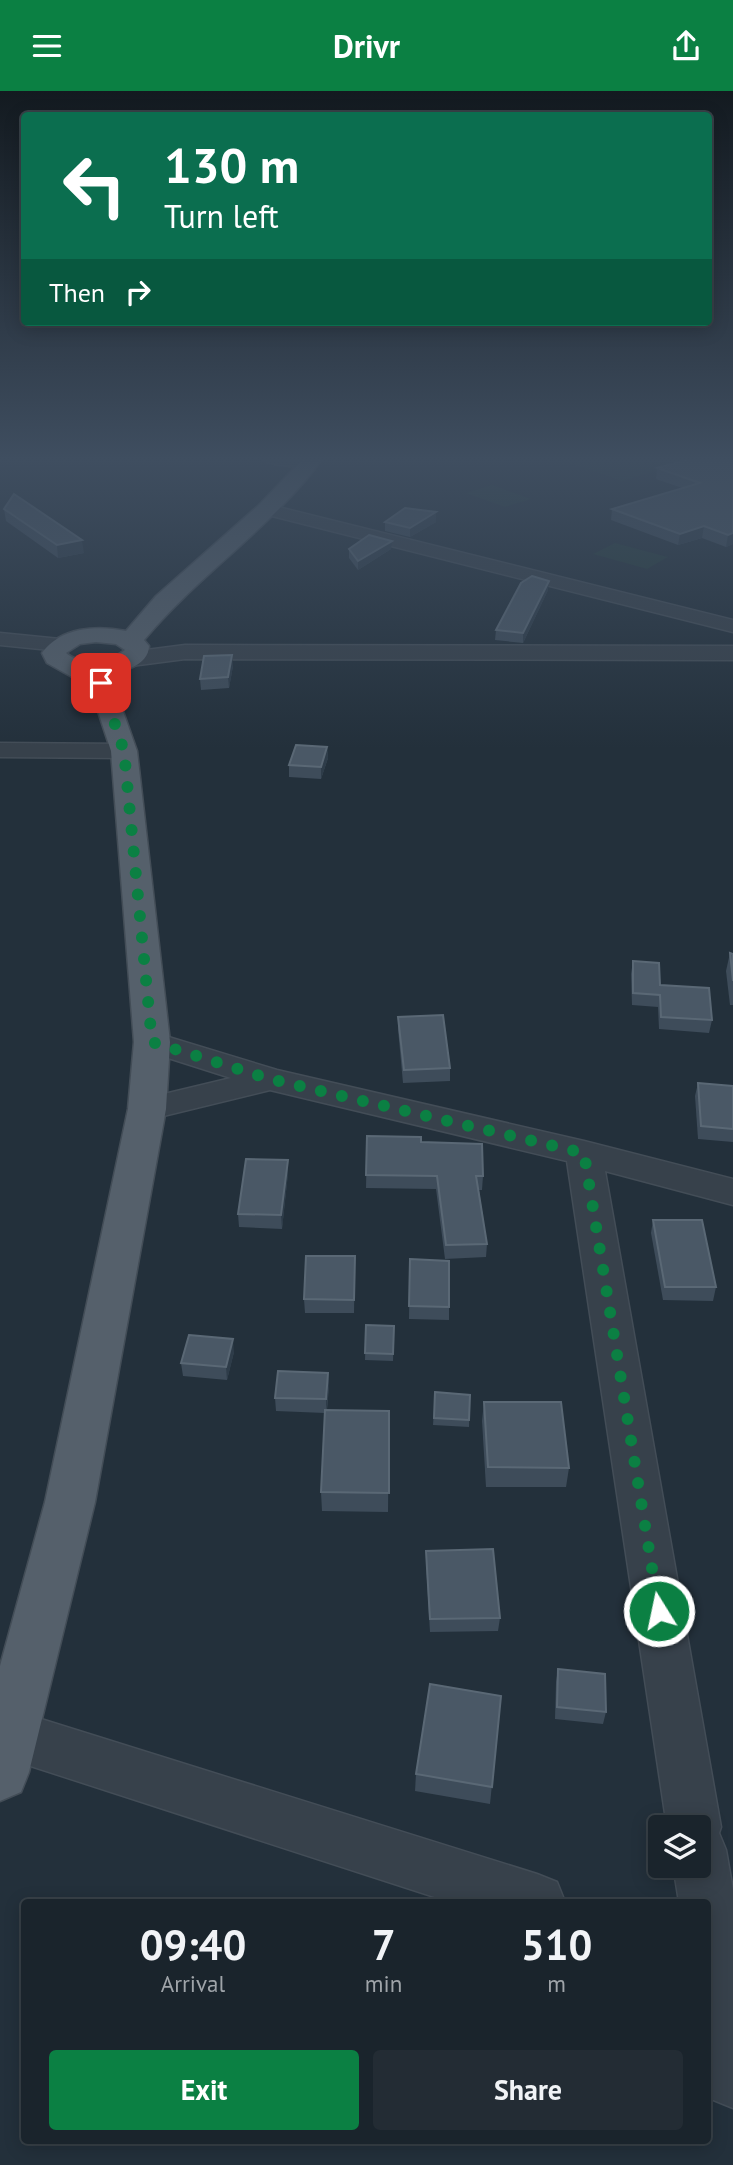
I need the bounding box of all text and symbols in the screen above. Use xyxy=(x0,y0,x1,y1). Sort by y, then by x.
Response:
text: Drivr xyxy=(333,25,400,67)
icon: menu xyxy=(28,27,66,65)
icon: share xyxy=(667,27,705,65)
text: 130 m xyxy=(164,133,299,197)
icon: left xyxy=(49,140,140,231)
text: Turn left xyxy=(164,195,279,237)
icon: right xyxy=(119,273,157,311)
text: Then xyxy=(49,276,105,309)
pin xyxy=(71,653,131,713)
icon: arrive xyxy=(82,664,120,702)
position arrow xyxy=(622,1574,696,1648)
map controls xyxy=(648,1815,711,1878)
button: layers xyxy=(648,1815,711,1878)
text: 09:40 xyxy=(140,1917,246,1972)
text: 7 xyxy=(372,1917,395,1972)
text: 510 xyxy=(521,1917,592,1972)
text: Arrival xyxy=(161,1969,225,1998)
text: min xyxy=(365,1969,402,1998)
text: m xyxy=(547,1969,566,1998)
button: Exit xyxy=(49,2050,359,2130)
button: Share xyxy=(373,2050,683,2130)

